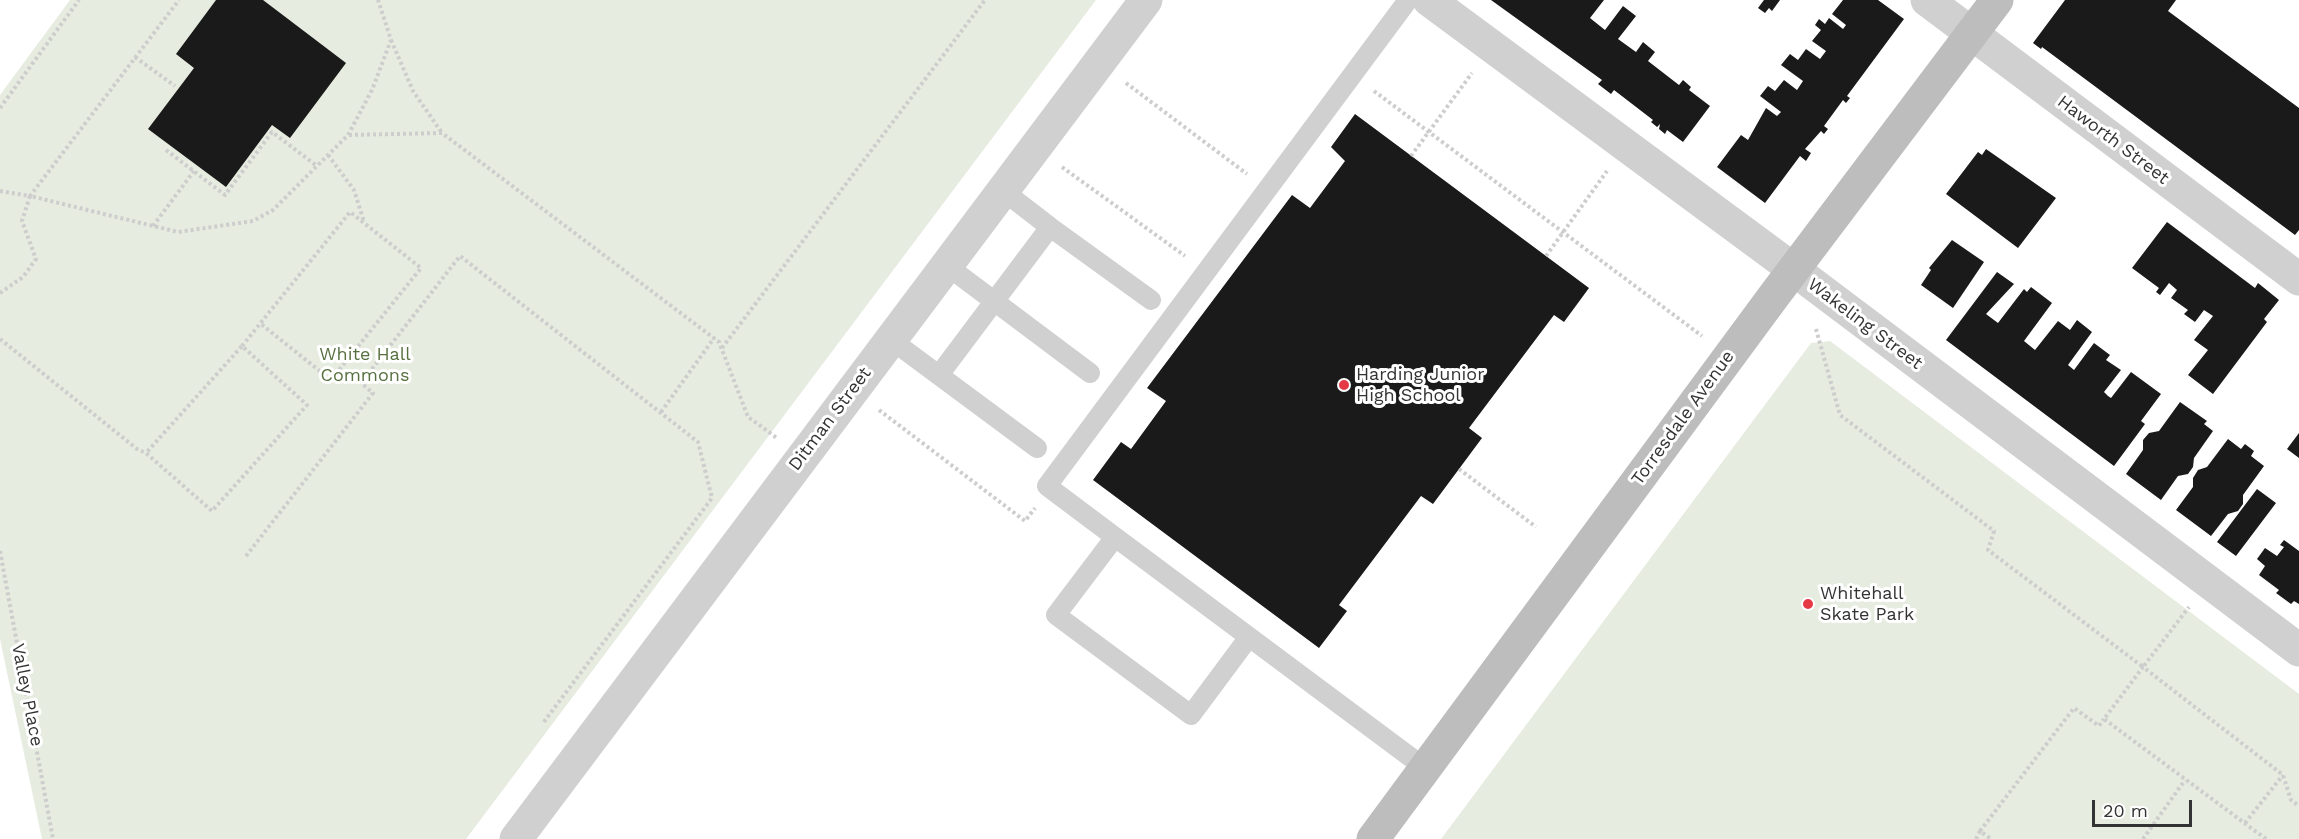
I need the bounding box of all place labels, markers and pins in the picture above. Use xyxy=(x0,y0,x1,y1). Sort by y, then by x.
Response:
place label: Harding Junior High School xyxy=(1356,364,1484,406)
marker: Harding Junior High School xyxy=(1337,378,1351,392)
place label: Whitehall Skate Park xyxy=(1820,583,1914,626)
marker: Whitehall Skate Park xyxy=(1801,597,1815,611)

